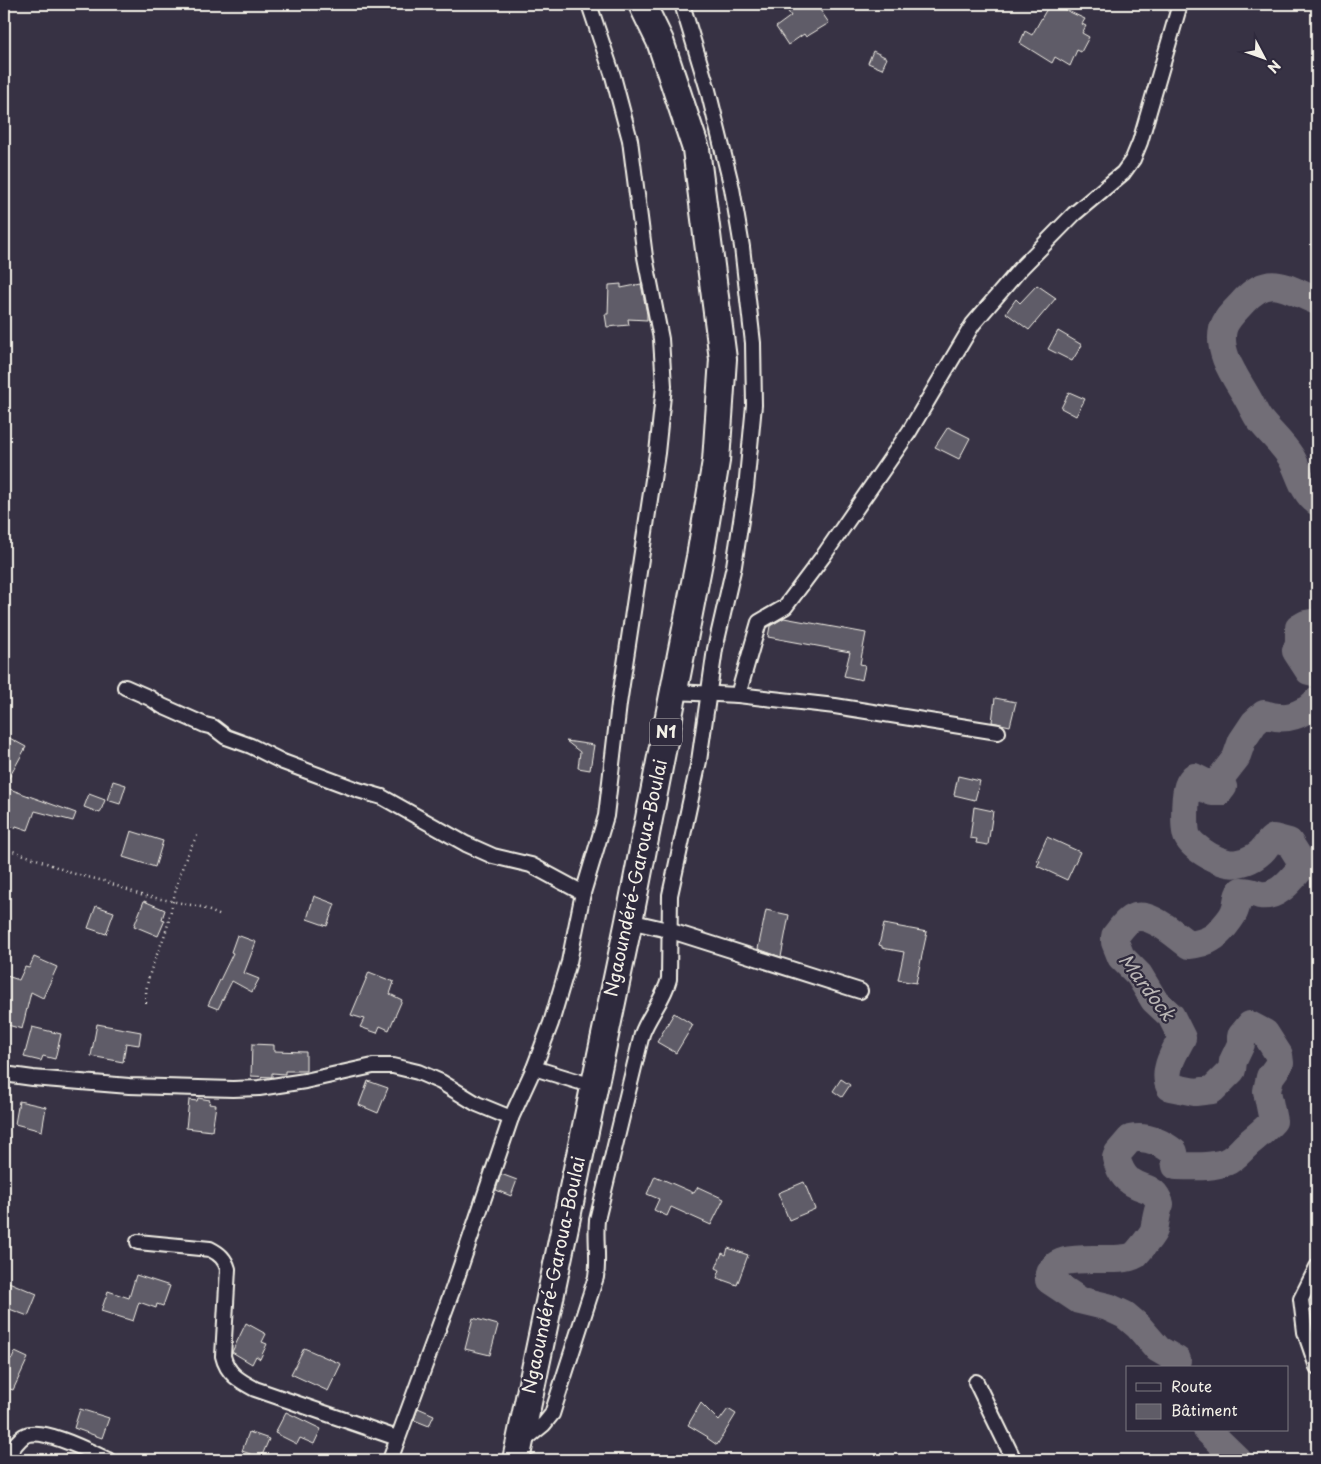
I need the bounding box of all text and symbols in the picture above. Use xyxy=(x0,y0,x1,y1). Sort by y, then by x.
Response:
north arrow xyxy=(1238,32,1288,82)
text: N xyxy=(1263,56,1286,78)
road number: N1 xyxy=(650,719,682,746)
street label: Ngaoundéré-Garoua-Boulai xyxy=(596,757,673,999)
water label: Mardock xyxy=(1113,947,1183,1027)
street label: Ngaoundéré-Garoua-Boulai xyxy=(514,1154,591,1396)
legend xyxy=(1126,1366,1288,1432)
text: Route xyxy=(1171,1374,1212,1397)
text: Bâtiment xyxy=(1171,1398,1238,1421)

